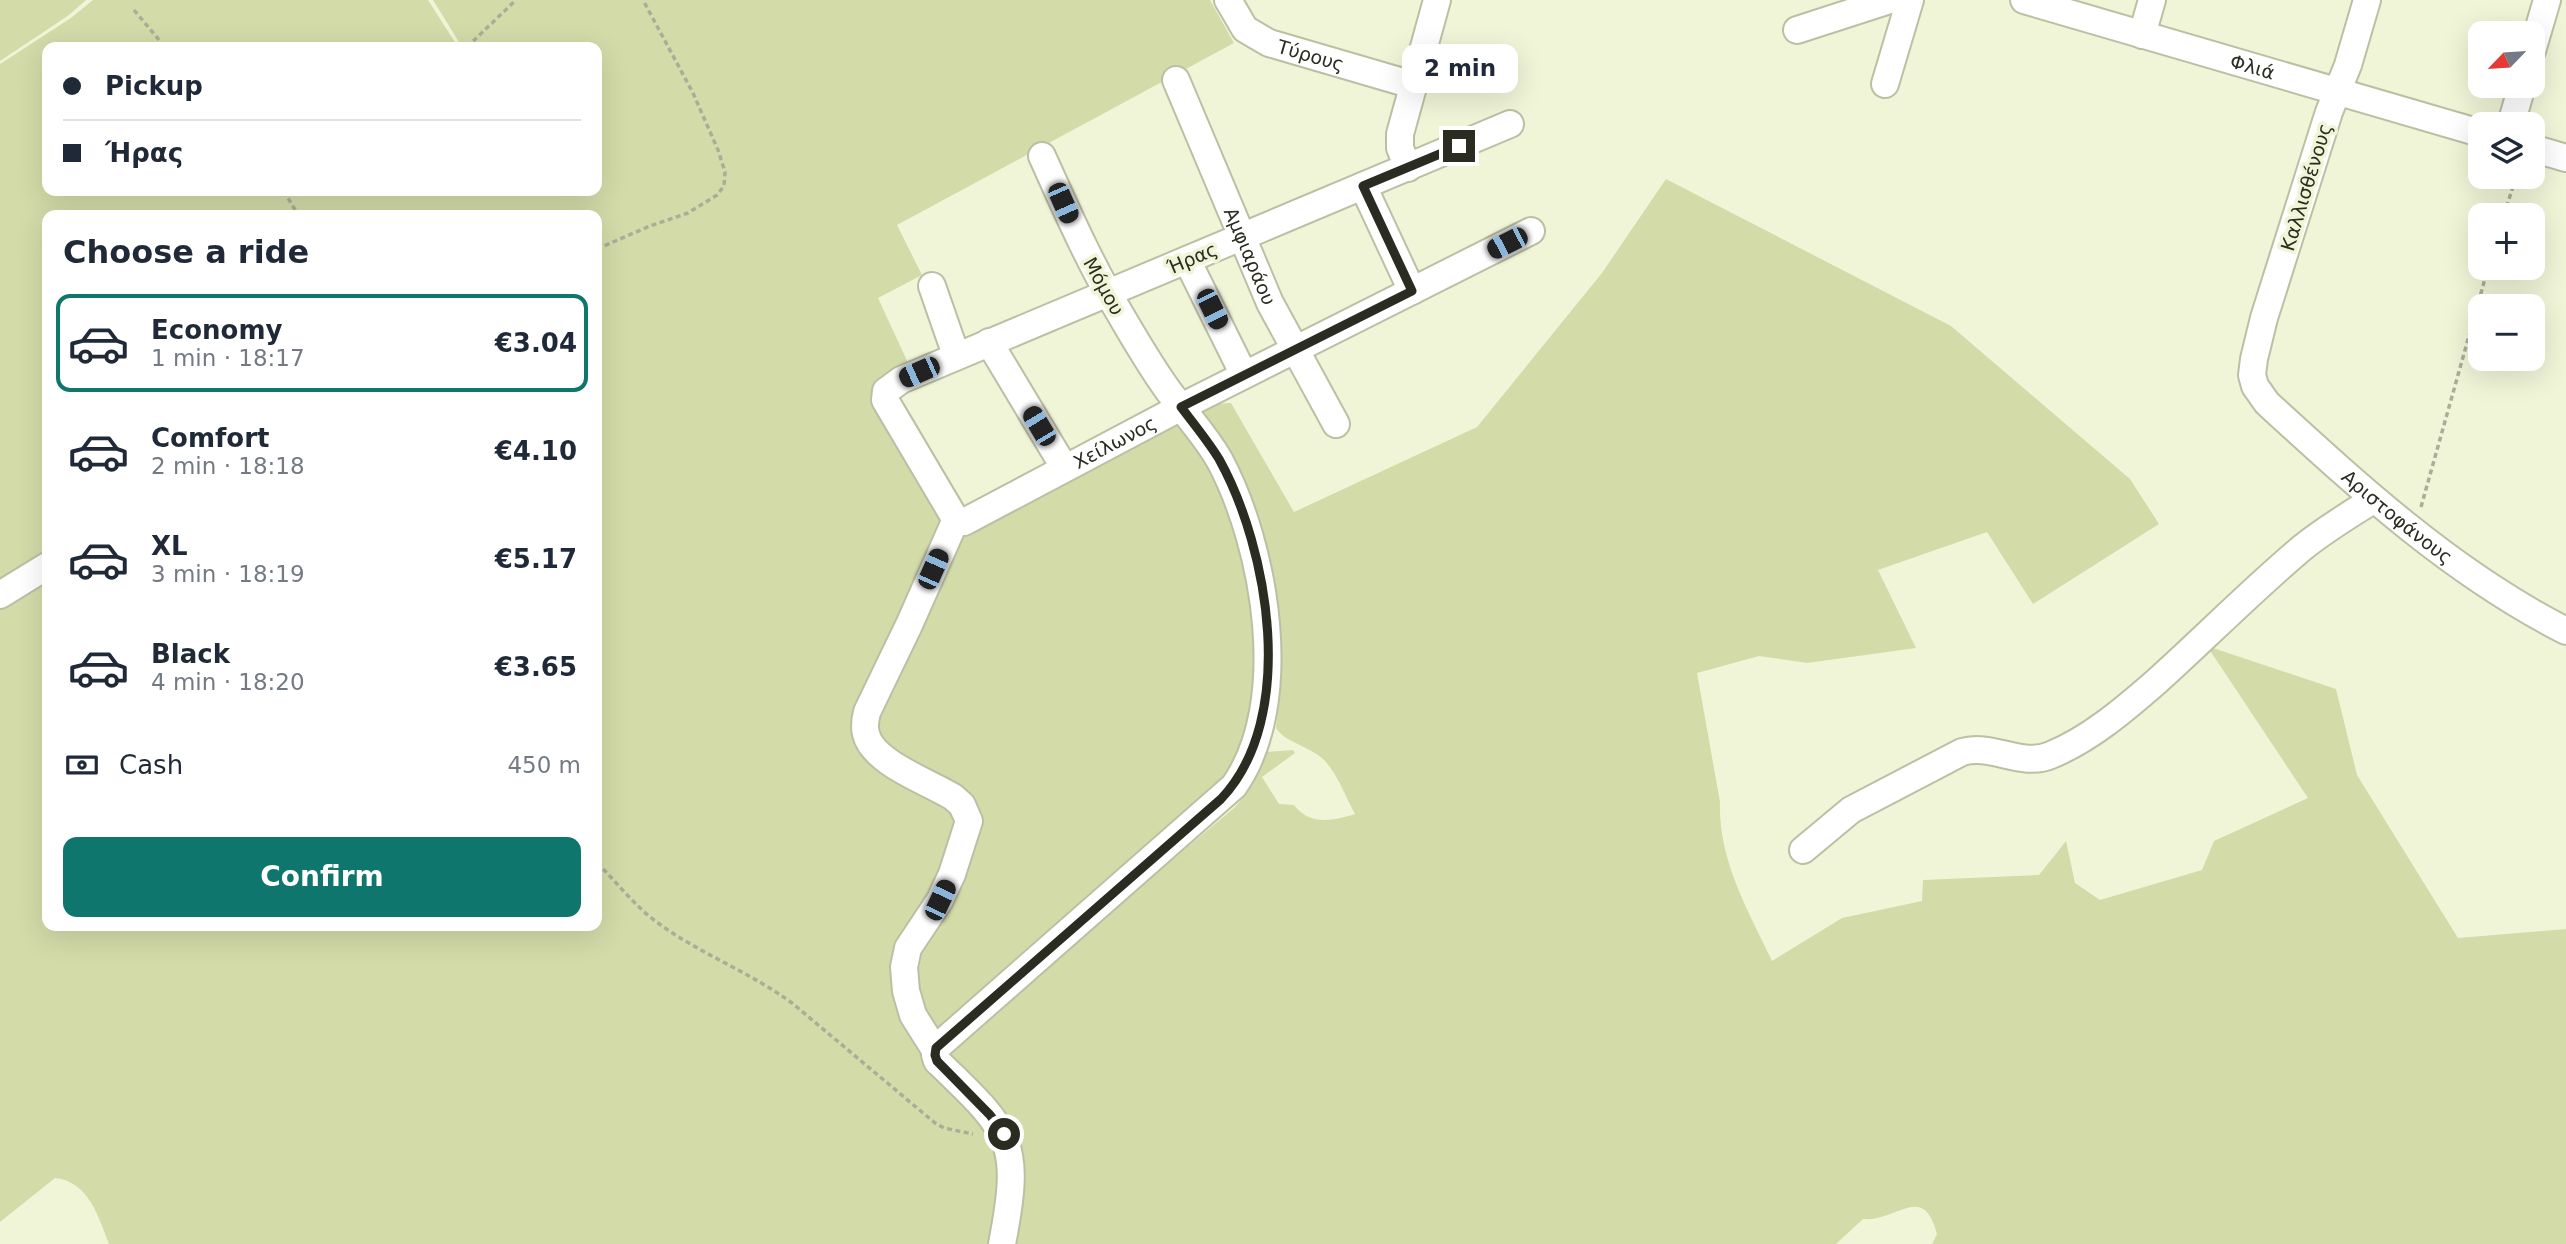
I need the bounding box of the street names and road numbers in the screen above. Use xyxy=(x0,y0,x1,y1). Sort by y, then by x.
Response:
street label: Τύρους xyxy=(1274,35,1347,75)
street label: Φλιά xyxy=(2228,50,2277,84)
street label: Καλλισθένους xyxy=(2276,121,2336,253)
street label: Αμφιαράου xyxy=(1220,204,1280,308)
street label: Ήρας xyxy=(1163,238,1220,279)
street label: Μόμου xyxy=(1079,253,1129,319)
street label: Χείλωνος xyxy=(1070,411,1160,473)
street label: Αριστοφάνους xyxy=(2338,465,2457,568)

